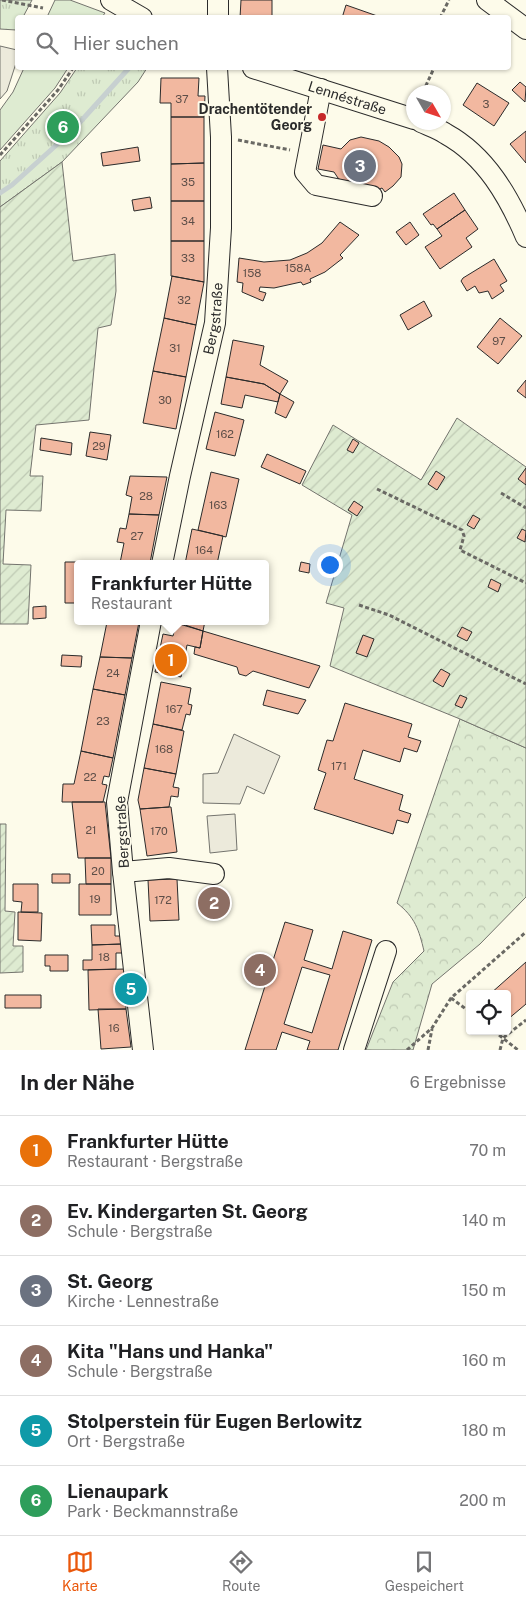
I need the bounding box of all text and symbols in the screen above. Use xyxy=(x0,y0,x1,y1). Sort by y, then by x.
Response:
search box xyxy=(15,15,511,70)
icon: search xyxy=(33,29,61,57)
text: Hier suchen xyxy=(73,32,179,54)
street label: Lennéstraße xyxy=(306,78,389,118)
north arrow xyxy=(406,85,451,130)
house number: 37 xyxy=(175,93,189,105)
house number: 3 xyxy=(483,98,490,110)
place label: Drachentötender Georg xyxy=(199,101,312,133)
pin: 6 xyxy=(47,108,79,146)
marker: Drachentötender Georg xyxy=(316,111,328,123)
pin: 3 xyxy=(344,147,376,185)
house number: 35 xyxy=(181,176,195,188)
house number: 34 xyxy=(181,215,195,227)
house number: 33 xyxy=(181,252,195,264)
house number: 158A xyxy=(285,262,311,274)
house number: 158 xyxy=(243,267,261,279)
street label: Bergstraße xyxy=(200,282,226,356)
house number: 32 xyxy=(177,294,191,306)
house number: 97 xyxy=(492,335,506,347)
house number: 31 xyxy=(169,342,181,354)
house number: 30 xyxy=(158,394,172,406)
house number: 162 xyxy=(216,428,234,440)
house number: 29 xyxy=(92,440,106,452)
house number: 28 xyxy=(139,490,153,502)
house number: 163 xyxy=(209,499,227,511)
house number: 27 xyxy=(130,530,144,542)
house number: 164 xyxy=(195,544,213,556)
your location xyxy=(317,552,343,578)
popup xyxy=(74,560,269,625)
text: Frankfurter Hütte xyxy=(91,572,252,594)
text: Restaurant xyxy=(91,594,173,613)
pin: 1 xyxy=(155,641,187,679)
house number: 24 xyxy=(106,667,120,679)
house number: 167 xyxy=(165,703,183,715)
house number: 23 xyxy=(96,715,110,727)
house number: 168 xyxy=(155,743,173,755)
house number: 171 xyxy=(331,760,347,772)
house number: 22 xyxy=(83,771,97,783)
street label: Bergstraße xyxy=(112,795,132,869)
house number: 21 xyxy=(85,824,97,836)
house number: 170 xyxy=(150,825,168,837)
house number: 20 xyxy=(91,865,105,877)
pin: 2 xyxy=(198,884,230,922)
house number: 19 xyxy=(89,893,101,905)
house number: 172 xyxy=(154,894,172,906)
house number: 18 xyxy=(98,951,110,963)
pin: 4 xyxy=(244,951,276,989)
pin: 5 xyxy=(115,970,147,1008)
map controls xyxy=(466,990,511,1035)
button: locate xyxy=(466,990,511,1035)
house number: 16 xyxy=(108,1022,120,1034)
text: In der Nähe xyxy=(20,1070,135,1095)
text: 6 Ergebnisse xyxy=(410,1073,506,1092)
text: Frankfurter Hütte xyxy=(67,1130,229,1152)
text: 1 xyxy=(33,1141,39,1160)
text: 70 m xyxy=(469,1141,506,1160)
text: Restaurant · Bergstraße xyxy=(67,1152,243,1171)
text: Ev. Kindergarten St. Georg xyxy=(67,1200,308,1222)
text: 2 xyxy=(31,1211,41,1230)
text: 140 m xyxy=(462,1211,506,1230)
text: Schule · Bergstraße xyxy=(67,1222,213,1241)
text: St. Georg xyxy=(67,1270,153,1292)
text: 3 xyxy=(31,1281,41,1300)
text: 150 m xyxy=(462,1281,506,1300)
text: Kirche · Lennestraße xyxy=(67,1292,219,1311)
text: Kita "Hans und Hanka" xyxy=(67,1340,273,1362)
text: 4 xyxy=(31,1351,41,1370)
text: 160 m xyxy=(462,1351,506,1370)
text: Schule · Bergstraße xyxy=(67,1362,213,1381)
text: Stolperstein für Eugen Berlowitz xyxy=(67,1410,362,1432)
text: 5 xyxy=(31,1421,41,1440)
text: 180 m xyxy=(462,1421,506,1440)
text: Ort · Bergstraße xyxy=(67,1432,185,1451)
text: Lienaupark xyxy=(67,1480,168,1502)
text: 6 xyxy=(31,1491,41,1510)
text: 200 m xyxy=(459,1491,506,1510)
text: Park · Beckmannstraße xyxy=(67,1502,238,1521)
tab: Karte xyxy=(62,1548,98,1594)
tab: Route xyxy=(222,1548,260,1594)
tab: Gespeichert xyxy=(385,1548,464,1594)

